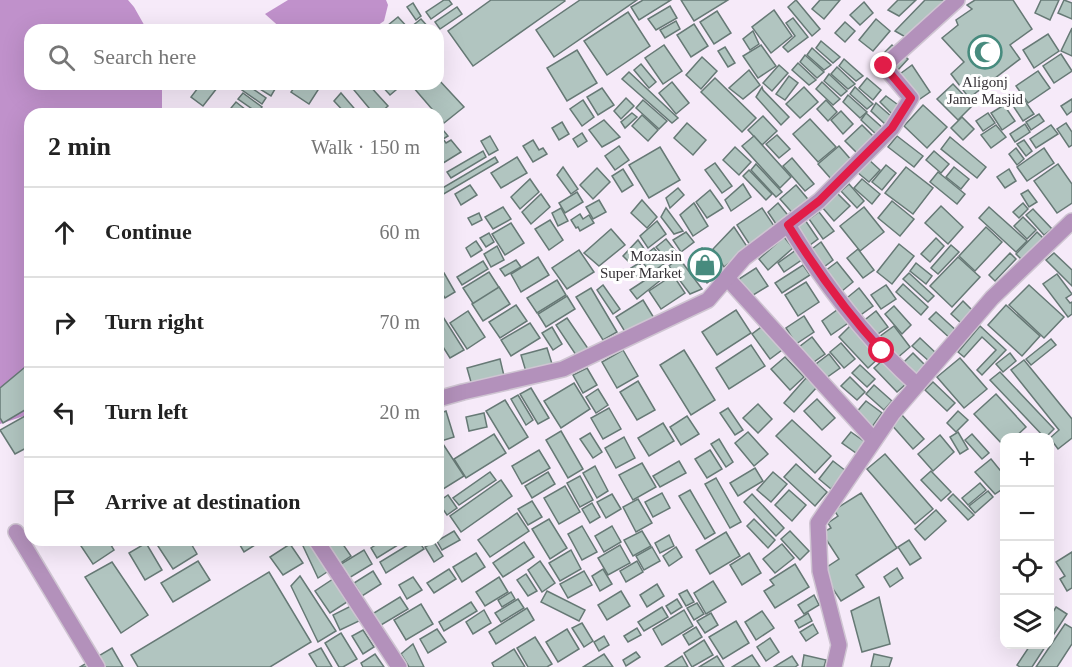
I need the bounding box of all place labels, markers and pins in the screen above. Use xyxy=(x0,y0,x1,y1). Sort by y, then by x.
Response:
mosque icon: Aligonj Jame Masjid xyxy=(967,34,1003,70)
place label: Aligonj Jame Masjid xyxy=(947,74,1024,107)
shop icon: Mozasin Super Market xyxy=(687,247,723,283)
place label: Mozasin Super Market xyxy=(600,248,683,281)

